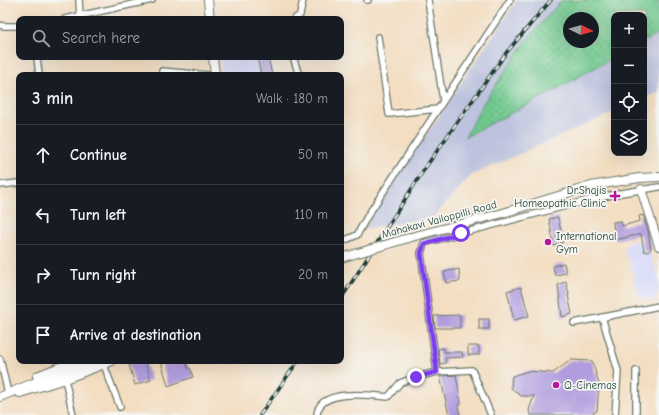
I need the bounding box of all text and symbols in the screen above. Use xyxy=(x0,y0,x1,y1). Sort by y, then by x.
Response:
north arrow xyxy=(563,12,599,48)
map controls xyxy=(611,12,647,156)
button: + xyxy=(611,12,647,48)
search box xyxy=(16,16,344,60)
icon: search xyxy=(30,27,52,49)
text: Search here xyxy=(62,29,140,47)
button: − xyxy=(611,48,647,84)
button: locate xyxy=(611,84,647,120)
text: 3 min xyxy=(32,89,73,108)
text: Walk · 180 m xyxy=(256,91,328,106)
button: layers xyxy=(611,120,647,156)
icon: ahead xyxy=(32,144,54,166)
text: Continue xyxy=(70,146,127,164)
text: 50 m xyxy=(298,147,328,162)
place label: Dr.Shajis Homeopathic Clinic xyxy=(514,184,607,210)
marker: Dr.Shajis Homeopathic Clinic xyxy=(609,190,621,202)
street label: Mahakavi Vailoppilli Road xyxy=(380,198,498,241)
icon: left xyxy=(32,204,54,226)
text: Turn left xyxy=(70,206,126,224)
text: 110 m xyxy=(295,207,328,222)
route start xyxy=(452,224,470,242)
place label: International Gym xyxy=(556,230,617,256)
marker: International Gym xyxy=(543,237,553,247)
icon: right xyxy=(32,264,54,286)
text: Turn right xyxy=(70,266,136,284)
text: 20 m xyxy=(298,267,328,282)
icon: arrive xyxy=(32,324,54,346)
text: Arrive at destination xyxy=(70,326,201,344)
route end xyxy=(407,368,425,386)
place label: Q-Cinemas xyxy=(564,379,617,392)
marker: Q-Cinemas xyxy=(551,380,561,390)

